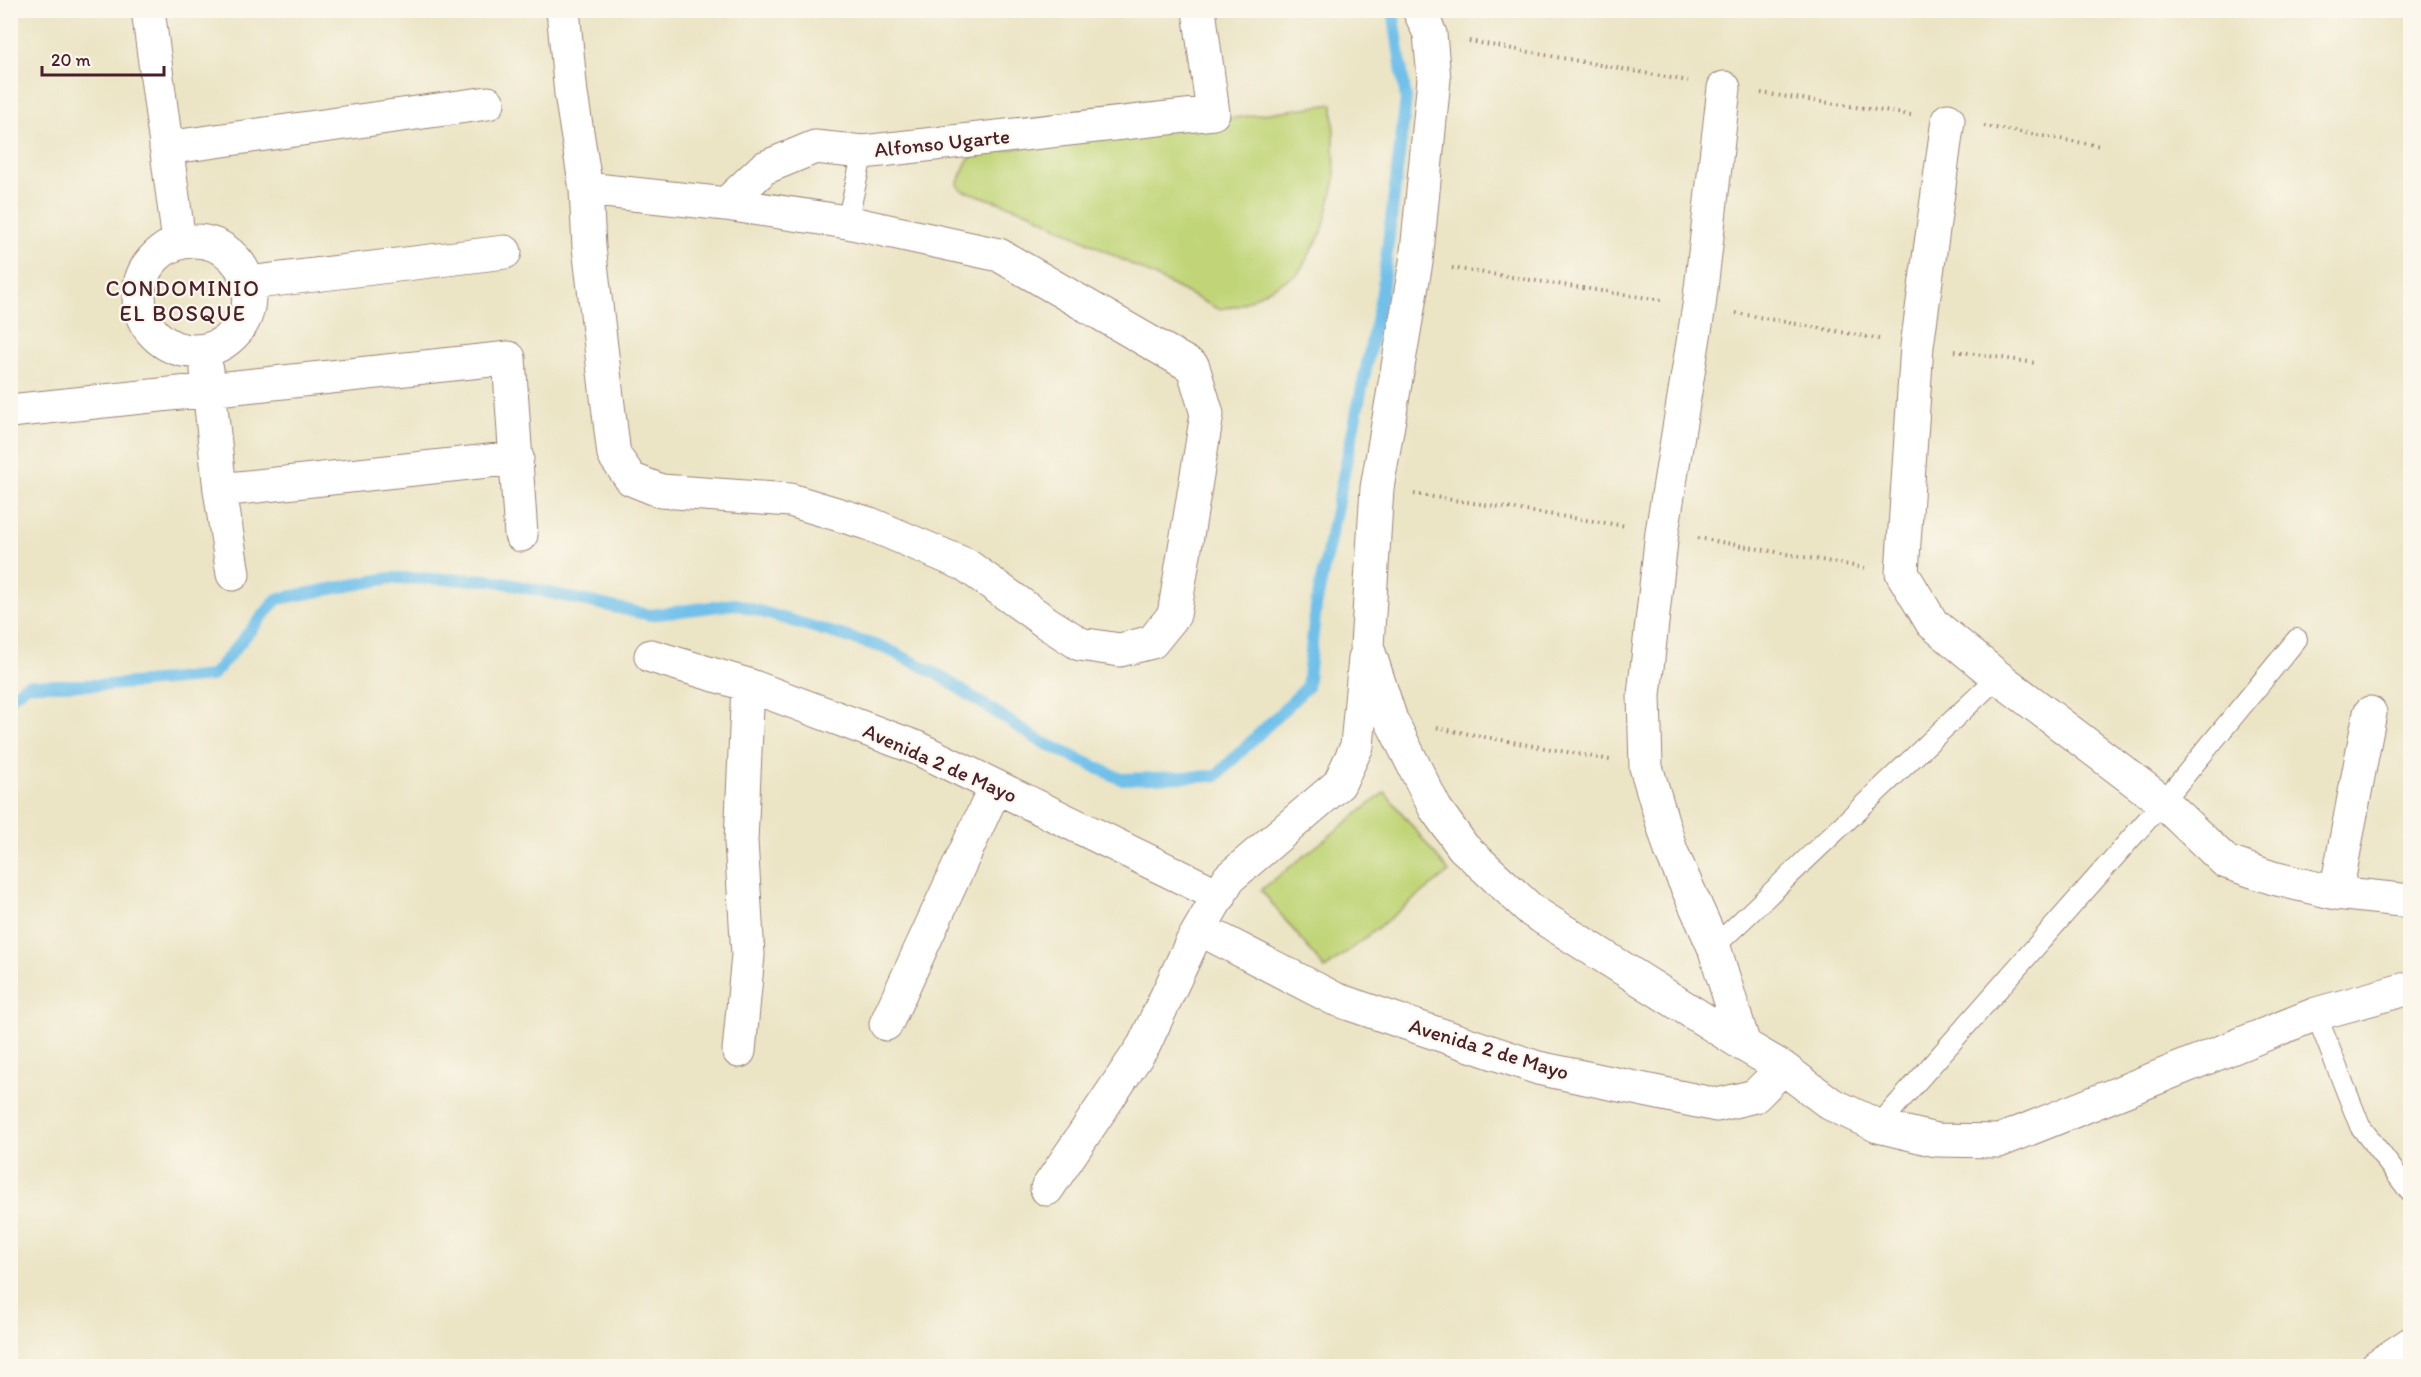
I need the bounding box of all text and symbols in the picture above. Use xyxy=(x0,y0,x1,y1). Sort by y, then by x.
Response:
scale bar xyxy=(42,39,164,77)
text: 20 m xyxy=(51,49,91,71)
street label: Alfonso Ugarte xyxy=(873,123,1011,162)
district label: CONDOMINIO EL BOSQUE xyxy=(106,275,260,327)
street label: Avenida 2 de Mayo xyxy=(859,717,1021,808)
street label: Avenida 2 de Mayo xyxy=(1406,1012,1572,1085)

